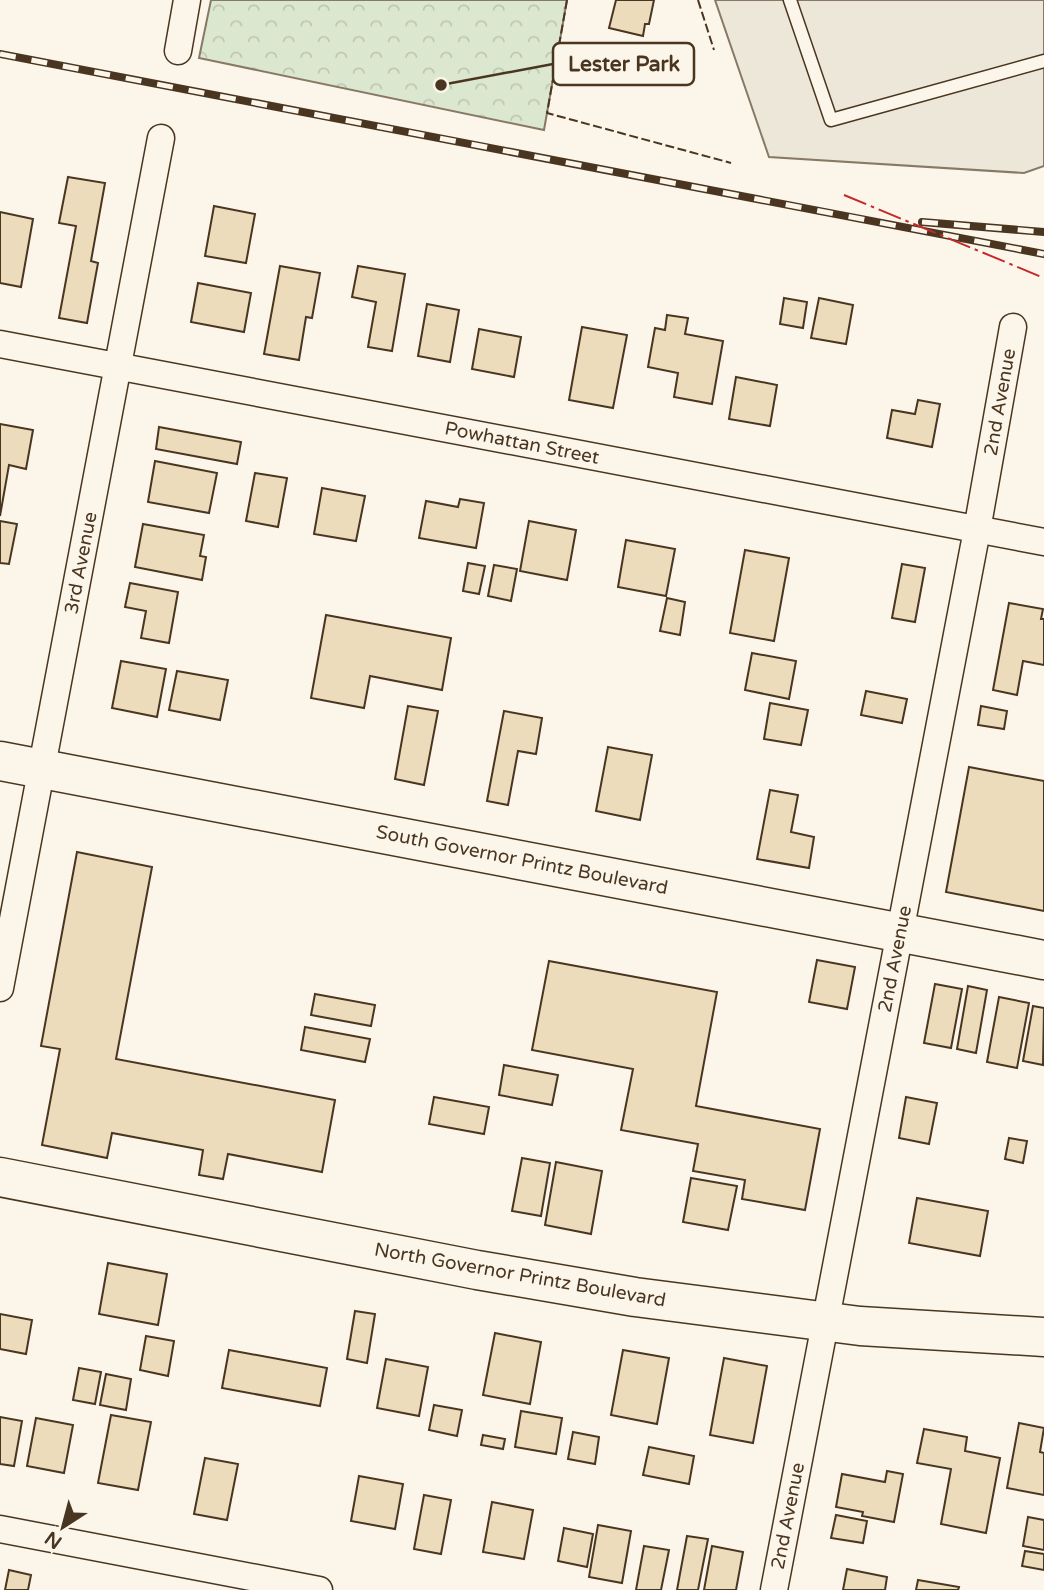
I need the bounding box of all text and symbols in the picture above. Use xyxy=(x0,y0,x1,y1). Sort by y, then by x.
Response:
callout: Lester Park xyxy=(553,43,694,85)
text: Lester Park xyxy=(568,52,681,77)
street label: 2nd Avenue xyxy=(980,347,1020,457)
street label: Powhattan Street xyxy=(443,417,601,469)
street label: 3rd Avenue xyxy=(60,510,102,616)
street label: South Governor Printz Boulevard xyxy=(374,821,670,899)
street label: 2nd Avenue xyxy=(874,904,916,1014)
street label: North Governor Printz Boulevard xyxy=(373,1239,667,1311)
street label: 2nd Avenue xyxy=(767,1461,809,1571)
north arrow xyxy=(28,1492,98,1562)
text: N xyxy=(41,1527,66,1553)

